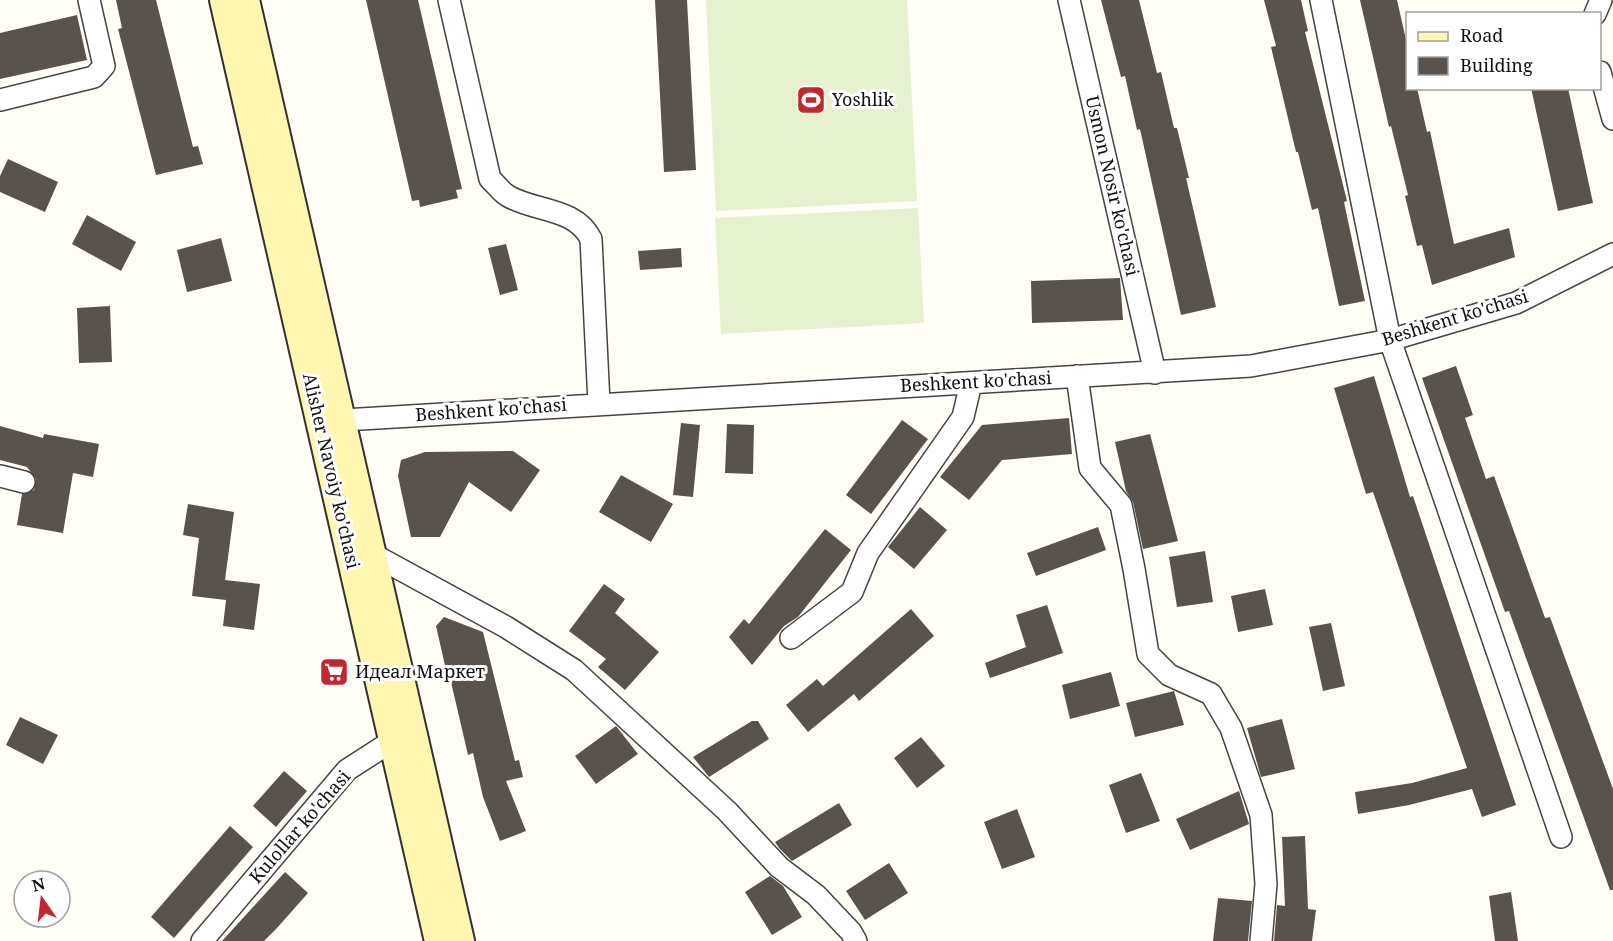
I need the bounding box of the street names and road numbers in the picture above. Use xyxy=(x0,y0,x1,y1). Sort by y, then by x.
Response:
street label: Usmon Nosir ko'chasi xyxy=(1081,93,1145,279)
street label: Beshkent ko'chasi xyxy=(1379,283,1531,351)
street label: Beshkent ko'chasi xyxy=(900,365,1053,397)
street label: Alisher Navoiy ko'chasi xyxy=(298,371,366,571)
street label: Beshkent ko'chasi xyxy=(414,392,568,426)
street label: Kulollar ko'chasi xyxy=(243,765,355,888)

